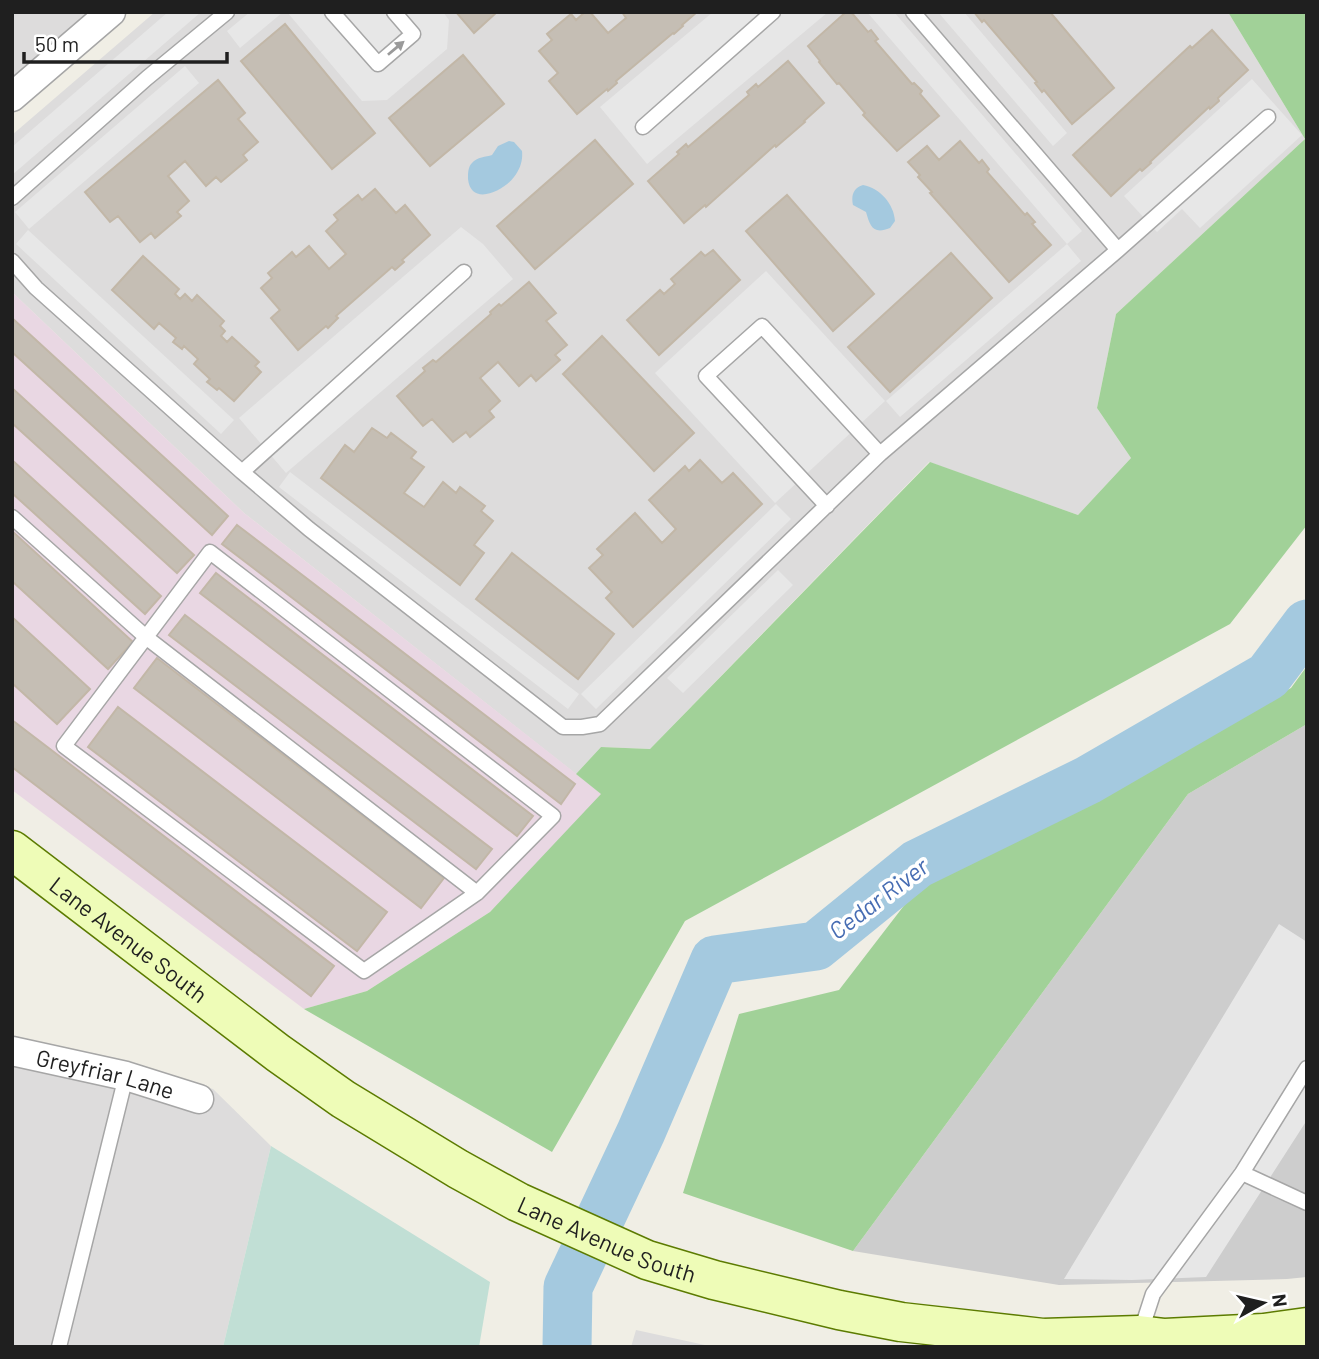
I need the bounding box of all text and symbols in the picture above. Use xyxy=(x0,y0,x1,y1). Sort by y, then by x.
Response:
scale bar xyxy=(24,21,228,65)
text: 50 m xyxy=(35,31,79,56)
one-way arrow xyxy=(388,41,405,56)
water label: Cedar River xyxy=(823,850,935,945)
street label: Lane Avenue South xyxy=(45,870,213,1008)
street label: Greyfriar Lane xyxy=(34,1043,178,1104)
street label: Lane Avenue South xyxy=(513,1190,700,1288)
north arrow xyxy=(1228,1268,1298,1338)
text: N xyxy=(1268,1293,1293,1308)

